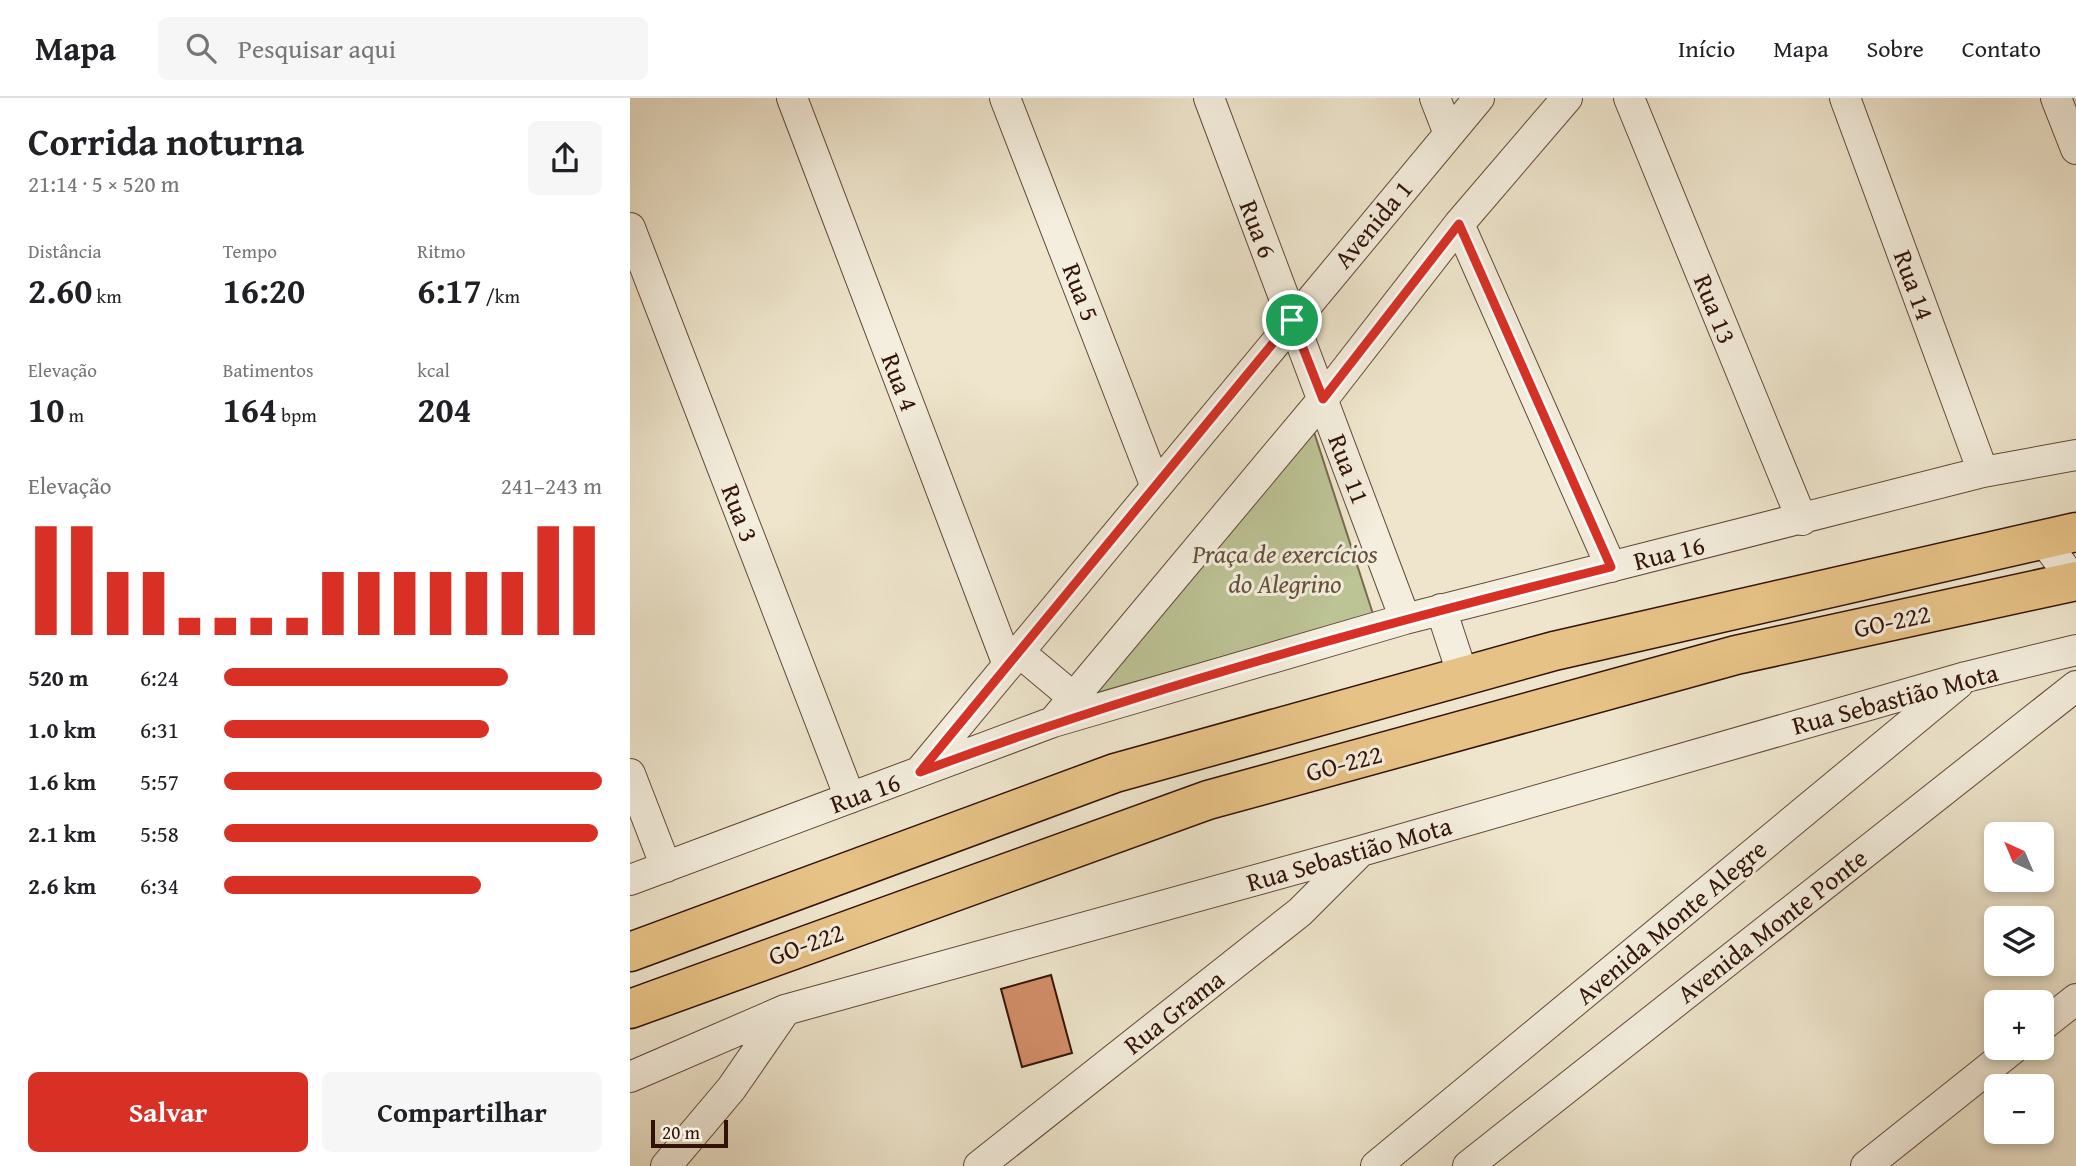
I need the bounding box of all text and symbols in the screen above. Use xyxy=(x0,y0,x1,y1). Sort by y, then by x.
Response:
search box xyxy=(158,17,648,80)
text: Mapa xyxy=(35,24,116,72)
icon: search xyxy=(182,29,220,67)
text: Pesquisar aqui xyxy=(238,29,396,68)
text: Início xyxy=(1678,31,1735,66)
text: Mapa xyxy=(1773,31,1829,66)
text: Sobre xyxy=(1867,31,1924,66)
text: Contato xyxy=(1962,31,2041,66)
text: Corrida noturna xyxy=(28,113,304,169)
button: share xyxy=(528,121,602,195)
text: 21:14 · 5 × 520 m xyxy=(28,167,180,200)
street label: Avenida 1 xyxy=(1324,171,1421,277)
street label: Rua 6 xyxy=(1230,194,1287,264)
text: Distância xyxy=(28,237,102,265)
text: Tempo xyxy=(223,237,277,265)
text: Ritmo xyxy=(417,237,466,265)
street label: Rua 14 xyxy=(1884,244,1945,325)
street label: Rua 5 xyxy=(1053,257,1110,327)
text: 2.60 xyxy=(28,265,92,316)
text: 16:20 xyxy=(223,265,305,316)
text: 6:17 xyxy=(417,265,482,316)
street label: Rua 13 xyxy=(1684,268,1747,350)
text: km xyxy=(92,282,122,310)
text: /km xyxy=(482,282,520,310)
pin xyxy=(1262,290,1322,350)
icon: arrive xyxy=(1273,301,1311,339)
street label: Rua 4 xyxy=(872,347,929,417)
text: Elevação xyxy=(28,356,97,384)
text: Batimentos xyxy=(223,356,314,384)
text: kcal xyxy=(417,356,450,384)
text: 10 xyxy=(28,384,64,435)
text: 164 xyxy=(223,384,277,435)
text: 204 xyxy=(417,384,472,435)
text: m xyxy=(64,401,84,429)
text: bpm xyxy=(277,401,317,429)
street label: Rua 11 xyxy=(1318,428,1381,509)
text: Elevação xyxy=(28,469,112,502)
text: 241–243 m xyxy=(501,469,602,502)
street label: Rua 3 xyxy=(712,478,769,548)
street label: Rua 16 xyxy=(1629,525,1709,580)
park label: Praça de exercícios do Alegrino xyxy=(1191,534,1378,603)
street label: GO-222 xyxy=(1850,593,1934,648)
street label: Rua Sebastião Mota xyxy=(1788,652,2003,745)
text: 520 m xyxy=(28,661,89,694)
text: 6:24 xyxy=(140,661,179,694)
text: 1.0 km xyxy=(28,713,96,746)
text: 6:31 xyxy=(140,713,179,746)
street label: GO-222 xyxy=(1301,734,1386,791)
street label: Rua 16 xyxy=(824,762,905,823)
text: 1.6 km xyxy=(28,765,96,798)
text: 5:57 xyxy=(140,765,179,798)
street label: Rua Sebastião Mota xyxy=(1242,805,1457,901)
text: 2.1 km xyxy=(28,817,96,850)
text: 5:58 xyxy=(140,817,179,850)
north arrow xyxy=(1984,822,2054,892)
map controls xyxy=(1984,822,2054,1144)
street label: Avenida Monte Alegre xyxy=(1566,830,1775,1014)
street label: Avenida Monte Ponte xyxy=(1668,839,1875,1012)
text: 2.6 km xyxy=(28,869,96,902)
text: 6:34 xyxy=(140,869,179,902)
button: layers xyxy=(1984,906,2054,976)
street label: GO-222 xyxy=(763,912,849,975)
street label: Rua Grama xyxy=(1115,959,1233,1063)
button: + xyxy=(1984,990,2054,1060)
button: Salvar xyxy=(28,1072,308,1152)
button: Compartilhar xyxy=(322,1072,602,1152)
button: − xyxy=(1984,1074,2054,1144)
scale bar xyxy=(651,1117,728,1149)
text: 20 m xyxy=(662,1118,700,1146)

